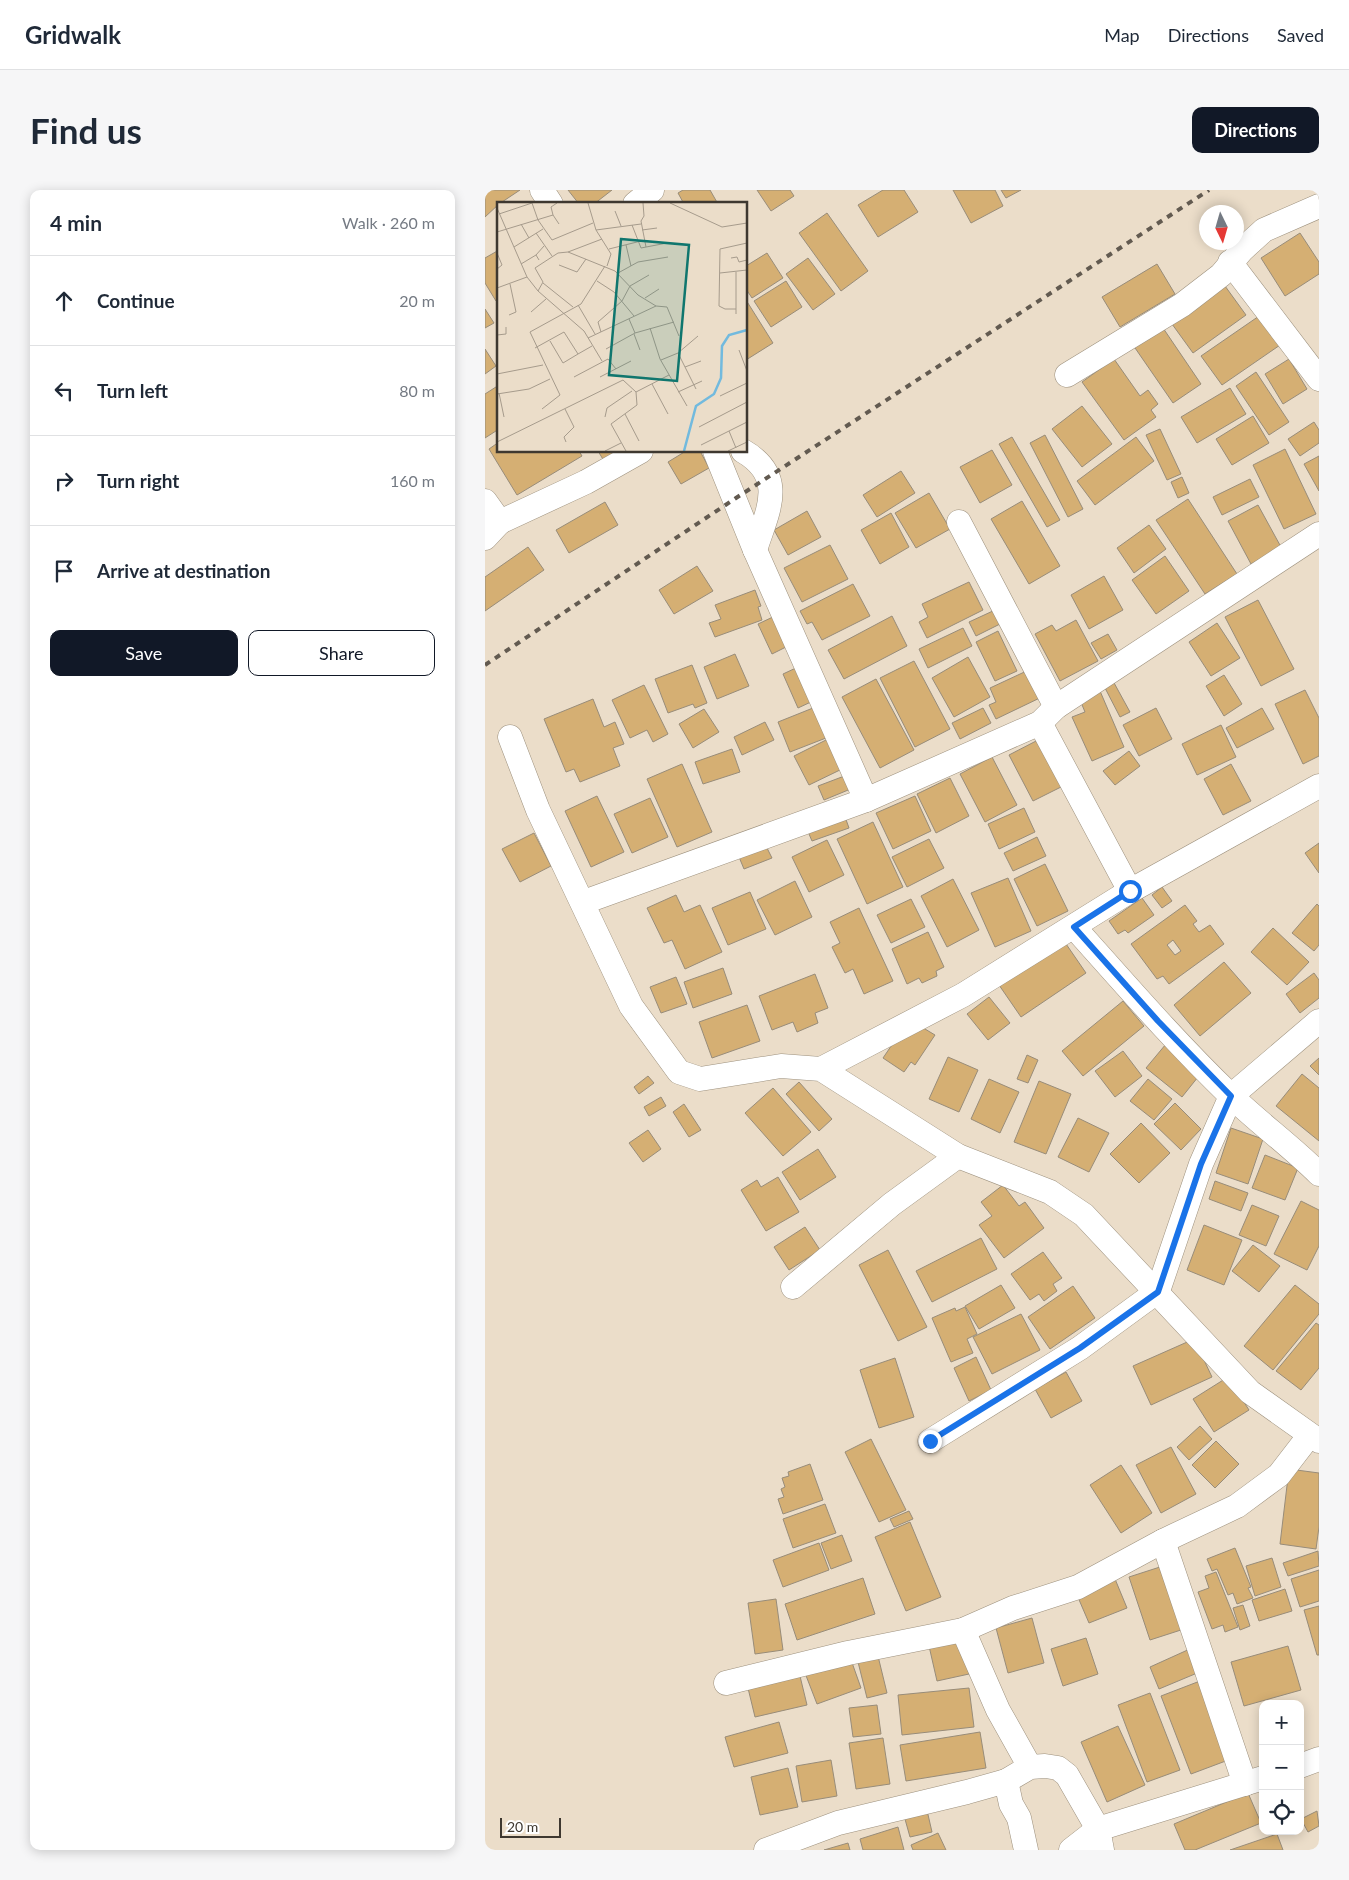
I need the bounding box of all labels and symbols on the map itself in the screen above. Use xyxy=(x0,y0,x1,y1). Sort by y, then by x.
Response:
inset map xyxy=(497,202,747,452)
north arrow xyxy=(1199,205,1244,250)
route start xyxy=(1119,880,1142,903)
route end xyxy=(919,1430,942,1453)
scale bar xyxy=(500,1815,561,1838)

